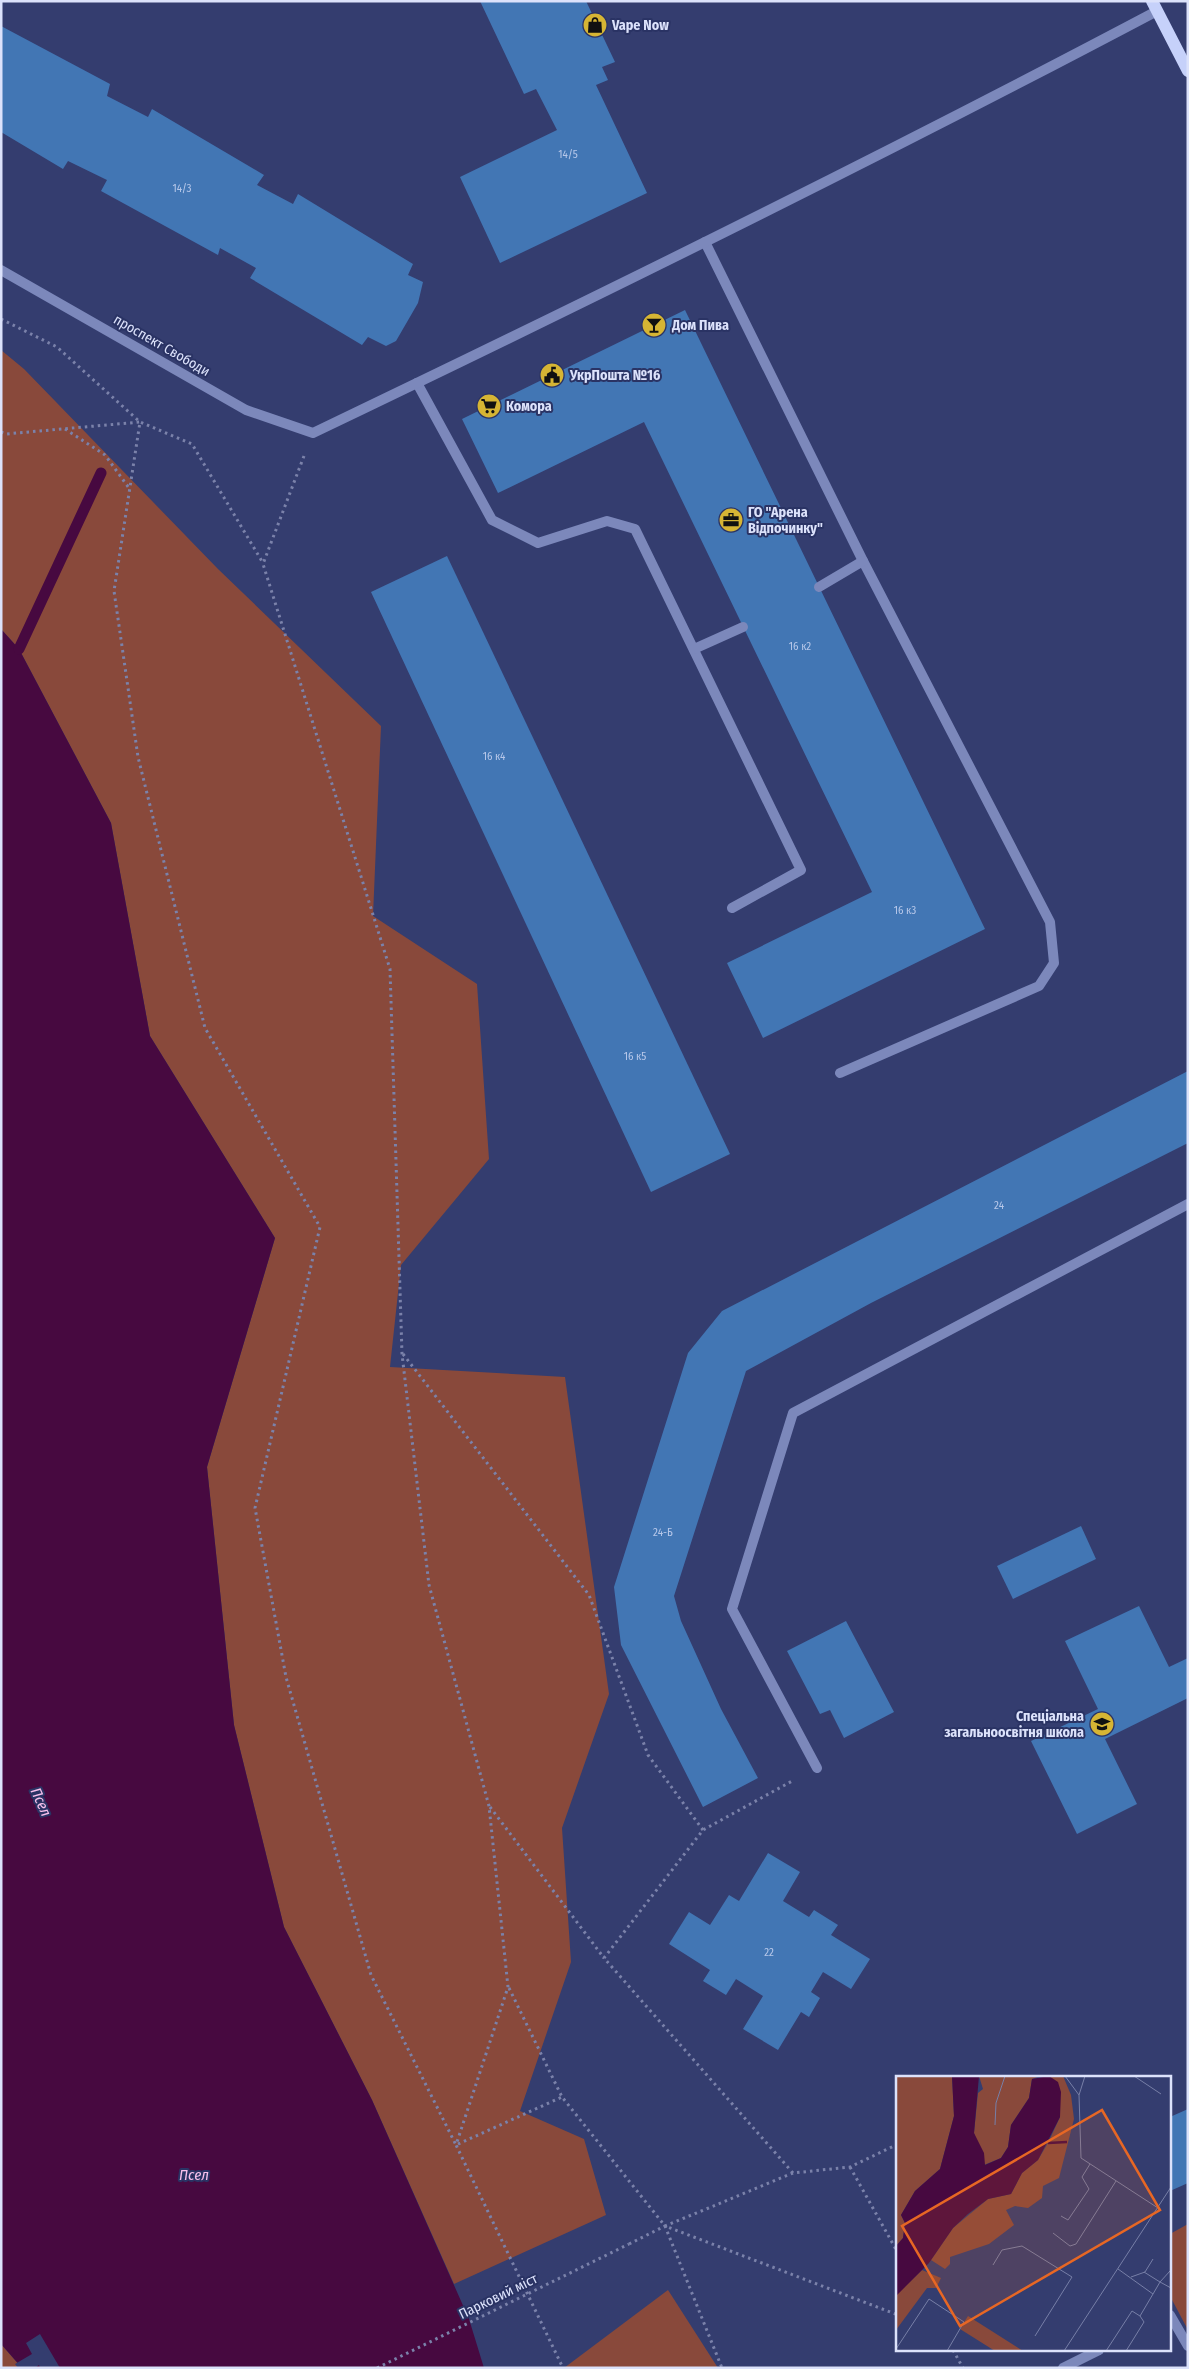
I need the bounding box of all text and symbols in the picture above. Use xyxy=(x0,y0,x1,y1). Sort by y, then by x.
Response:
shop icon: Vape Now xyxy=(582,12,608,38)
place label: Vape Now xyxy=(611,17,669,34)
house number: 14/5 xyxy=(558,148,578,161)
house number: 14/3 xyxy=(172,182,192,195)
street label: проспект Свободи xyxy=(111,311,213,380)
bar icon: Дом Пива xyxy=(641,312,667,338)
place label: Дом Пива xyxy=(671,317,729,334)
public building icon: УкрПошта №16 xyxy=(539,362,565,388)
place label: УкрПошта №16 xyxy=(569,367,660,384)
supermarket icon: Комора xyxy=(476,393,502,419)
place label: Комора xyxy=(506,398,552,415)
place label: ГО "Арена Відпочинку" xyxy=(748,504,823,537)
office icon: ГО "Арена Відпочинку" xyxy=(718,507,744,533)
house number: 16 к2 xyxy=(789,640,811,653)
house number: 16 к4 xyxy=(483,750,506,763)
house number: 16 к3 xyxy=(894,904,916,917)
house number: 16 к5 xyxy=(624,1050,646,1063)
house number: 24 xyxy=(994,1199,1005,1212)
house number: 24-Б xyxy=(653,1526,673,1539)
place label: Спеціальна загальноосвітня школа xyxy=(944,1708,1084,1741)
school or university icon: Спеціальна загальноосвітня школа xyxy=(1089,1711,1115,1737)
water label: Псел xyxy=(27,1785,55,1820)
house number: 22 xyxy=(764,1946,774,1959)
inset map xyxy=(896,2076,1172,2352)
water label: Псел xyxy=(179,2166,209,2184)
street label: Парковий міст xyxy=(456,2270,541,2323)

